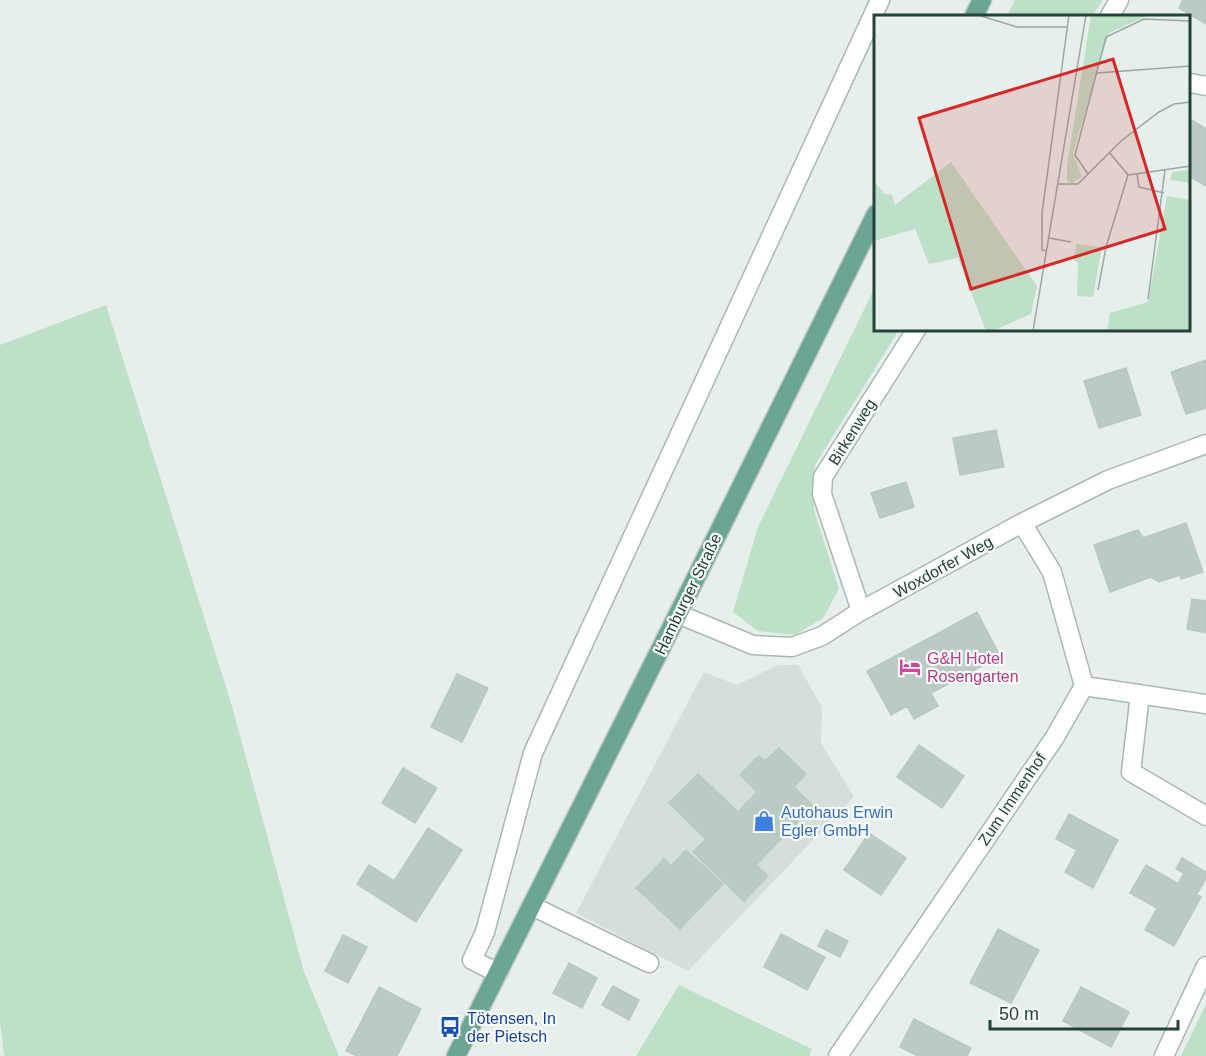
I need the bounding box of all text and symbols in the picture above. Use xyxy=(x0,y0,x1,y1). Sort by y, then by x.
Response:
inset map xyxy=(874,15,1191,332)
street label: Birkenweg xyxy=(825,396,879,468)
street label: Hamburger Straße xyxy=(651,531,725,657)
street label: Woxdorfer Weg xyxy=(891,533,995,601)
place label: G&H Hotel Rosengarten xyxy=(927,650,1019,685)
hotel icon: G&H Hotel Rosengarten xyxy=(898,655,922,679)
street label: Zum Immenhof xyxy=(975,749,1049,848)
place label: Autohaus Erwin Egler GmbH xyxy=(781,804,893,839)
shop icon: Autohaus Erwin Egler GmbH xyxy=(752,809,776,833)
scale bar xyxy=(990,993,1178,1031)
text: 50 m xyxy=(999,1004,1039,1024)
place label: Tötensen, In der Pietsch xyxy=(467,1010,556,1045)
bus stop icon: Tötensen, In der Pietsch xyxy=(438,1015,462,1039)

